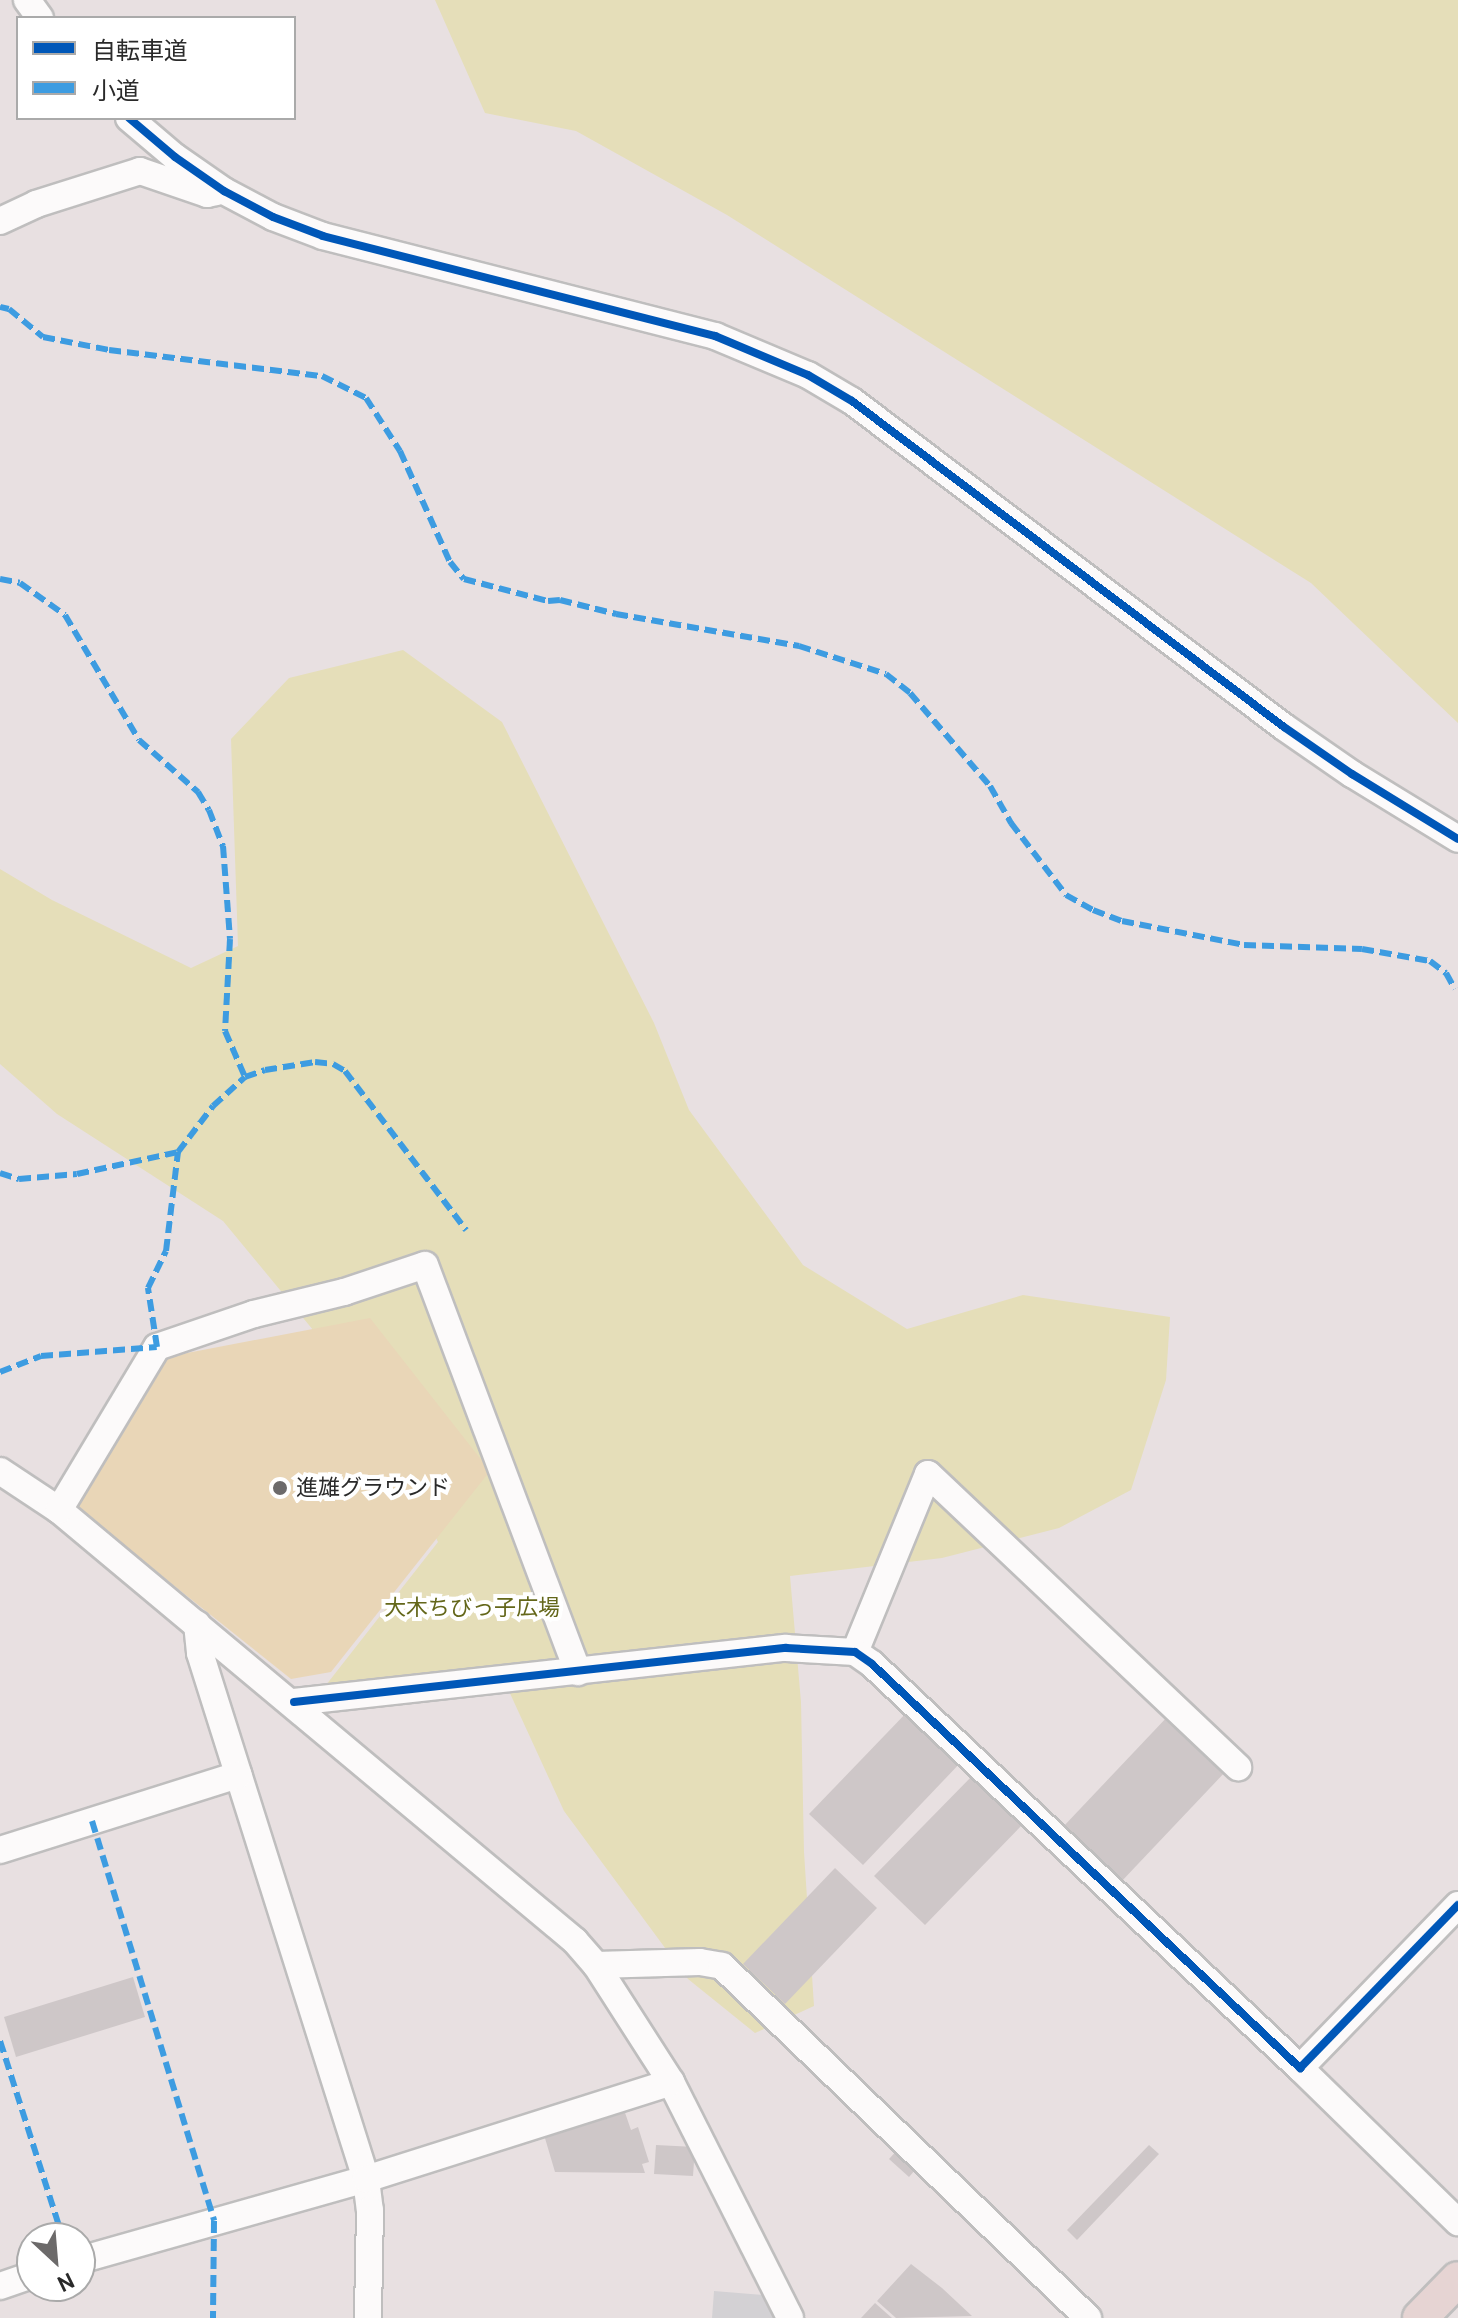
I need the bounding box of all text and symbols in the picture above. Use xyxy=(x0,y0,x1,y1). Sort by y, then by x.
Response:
legend xyxy=(16,16,296,120)
text: 自転車道 xyxy=(92,36,188,65)
text: 小道 xyxy=(92,76,140,105)
place label: 進雄グラウンド xyxy=(296,1475,450,1501)
marker: 進雄グラウンド xyxy=(271,1479,289,1497)
park label: 大木ちびっ子広場 xyxy=(384,1595,560,1621)
north arrow xyxy=(16,2222,96,2302)
text: N xyxy=(53,2267,79,2298)

